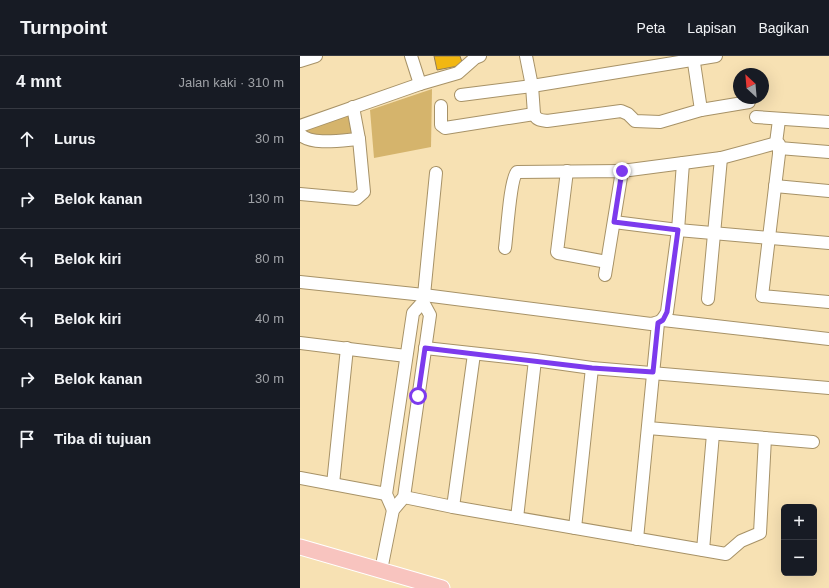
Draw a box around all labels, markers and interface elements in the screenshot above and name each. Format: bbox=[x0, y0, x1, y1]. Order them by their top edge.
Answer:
text: Turnpoint bbox=[20, 17, 107, 38]
text: Peta bbox=[637, 20, 665, 36]
text: Lapisan bbox=[687, 20, 736, 36]
text: Bagikan bbox=[758, 20, 809, 36]
north arrow bbox=[733, 68, 769, 104]
text: 4 mnt bbox=[16, 72, 61, 91]
text: Jalan kaki · 310 m bbox=[179, 75, 284, 90]
icon: ahead bbox=[16, 128, 38, 150]
text: Lurus bbox=[54, 130, 96, 147]
text: 30 m bbox=[255, 131, 284, 146]
route end bbox=[613, 162, 631, 180]
icon: right bbox=[16, 188, 38, 210]
text: Belok kanan bbox=[54, 190, 142, 207]
text: 130 m bbox=[248, 191, 284, 206]
icon: left bbox=[16, 248, 38, 270]
text: Belok kiri bbox=[54, 250, 122, 267]
text: 80 m bbox=[255, 251, 284, 266]
icon: left bbox=[16, 308, 38, 330]
text: Belok kiri bbox=[54, 310, 122, 327]
text: 40 m bbox=[255, 311, 284, 326]
icon: right bbox=[16, 368, 38, 390]
text: Belok kanan bbox=[54, 370, 142, 387]
text: 30 m bbox=[255, 371, 284, 386]
route start bbox=[409, 387, 427, 405]
icon: arrive bbox=[16, 428, 38, 450]
text: Tiba di tujuan bbox=[54, 430, 151, 447]
map controls bbox=[781, 504, 817, 576]
button: + bbox=[781, 504, 817, 540]
button: − bbox=[781, 540, 817, 576]

